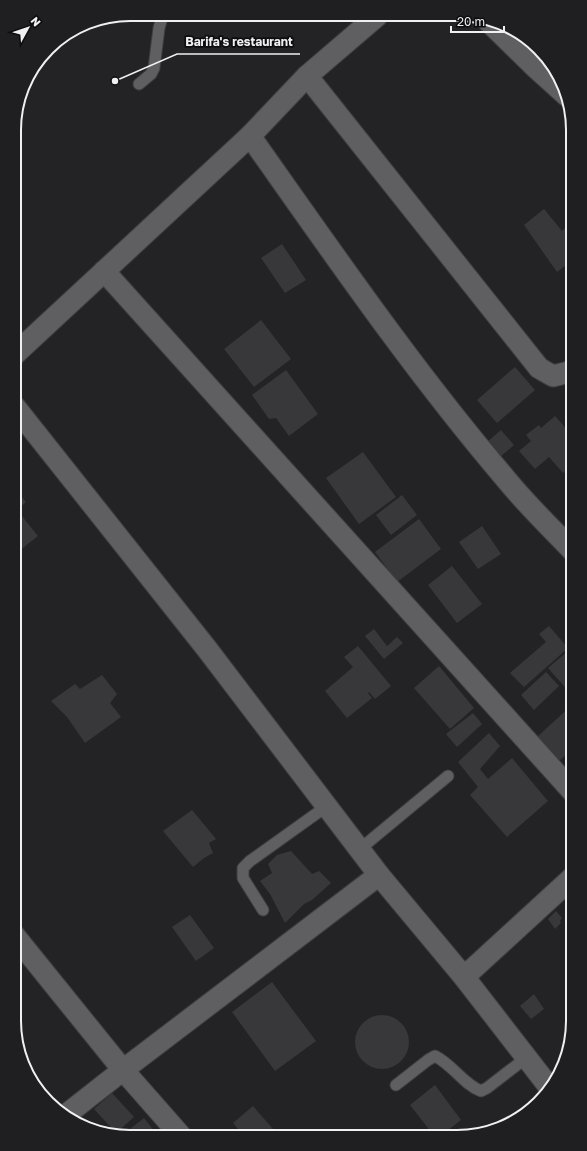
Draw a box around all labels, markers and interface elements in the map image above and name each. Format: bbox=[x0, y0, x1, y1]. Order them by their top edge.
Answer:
north arrow bbox=[8, 8, 48, 48]
scale bar bbox=[451, 8, 504, 34]
text: N bbox=[28, 14, 44, 29]
text: 20 m bbox=[457, 14, 485, 29]
callout: Barifa's restaurant bbox=[177, 30, 300, 54]
text: Barifa's restaurant bbox=[185, 34, 293, 49]

